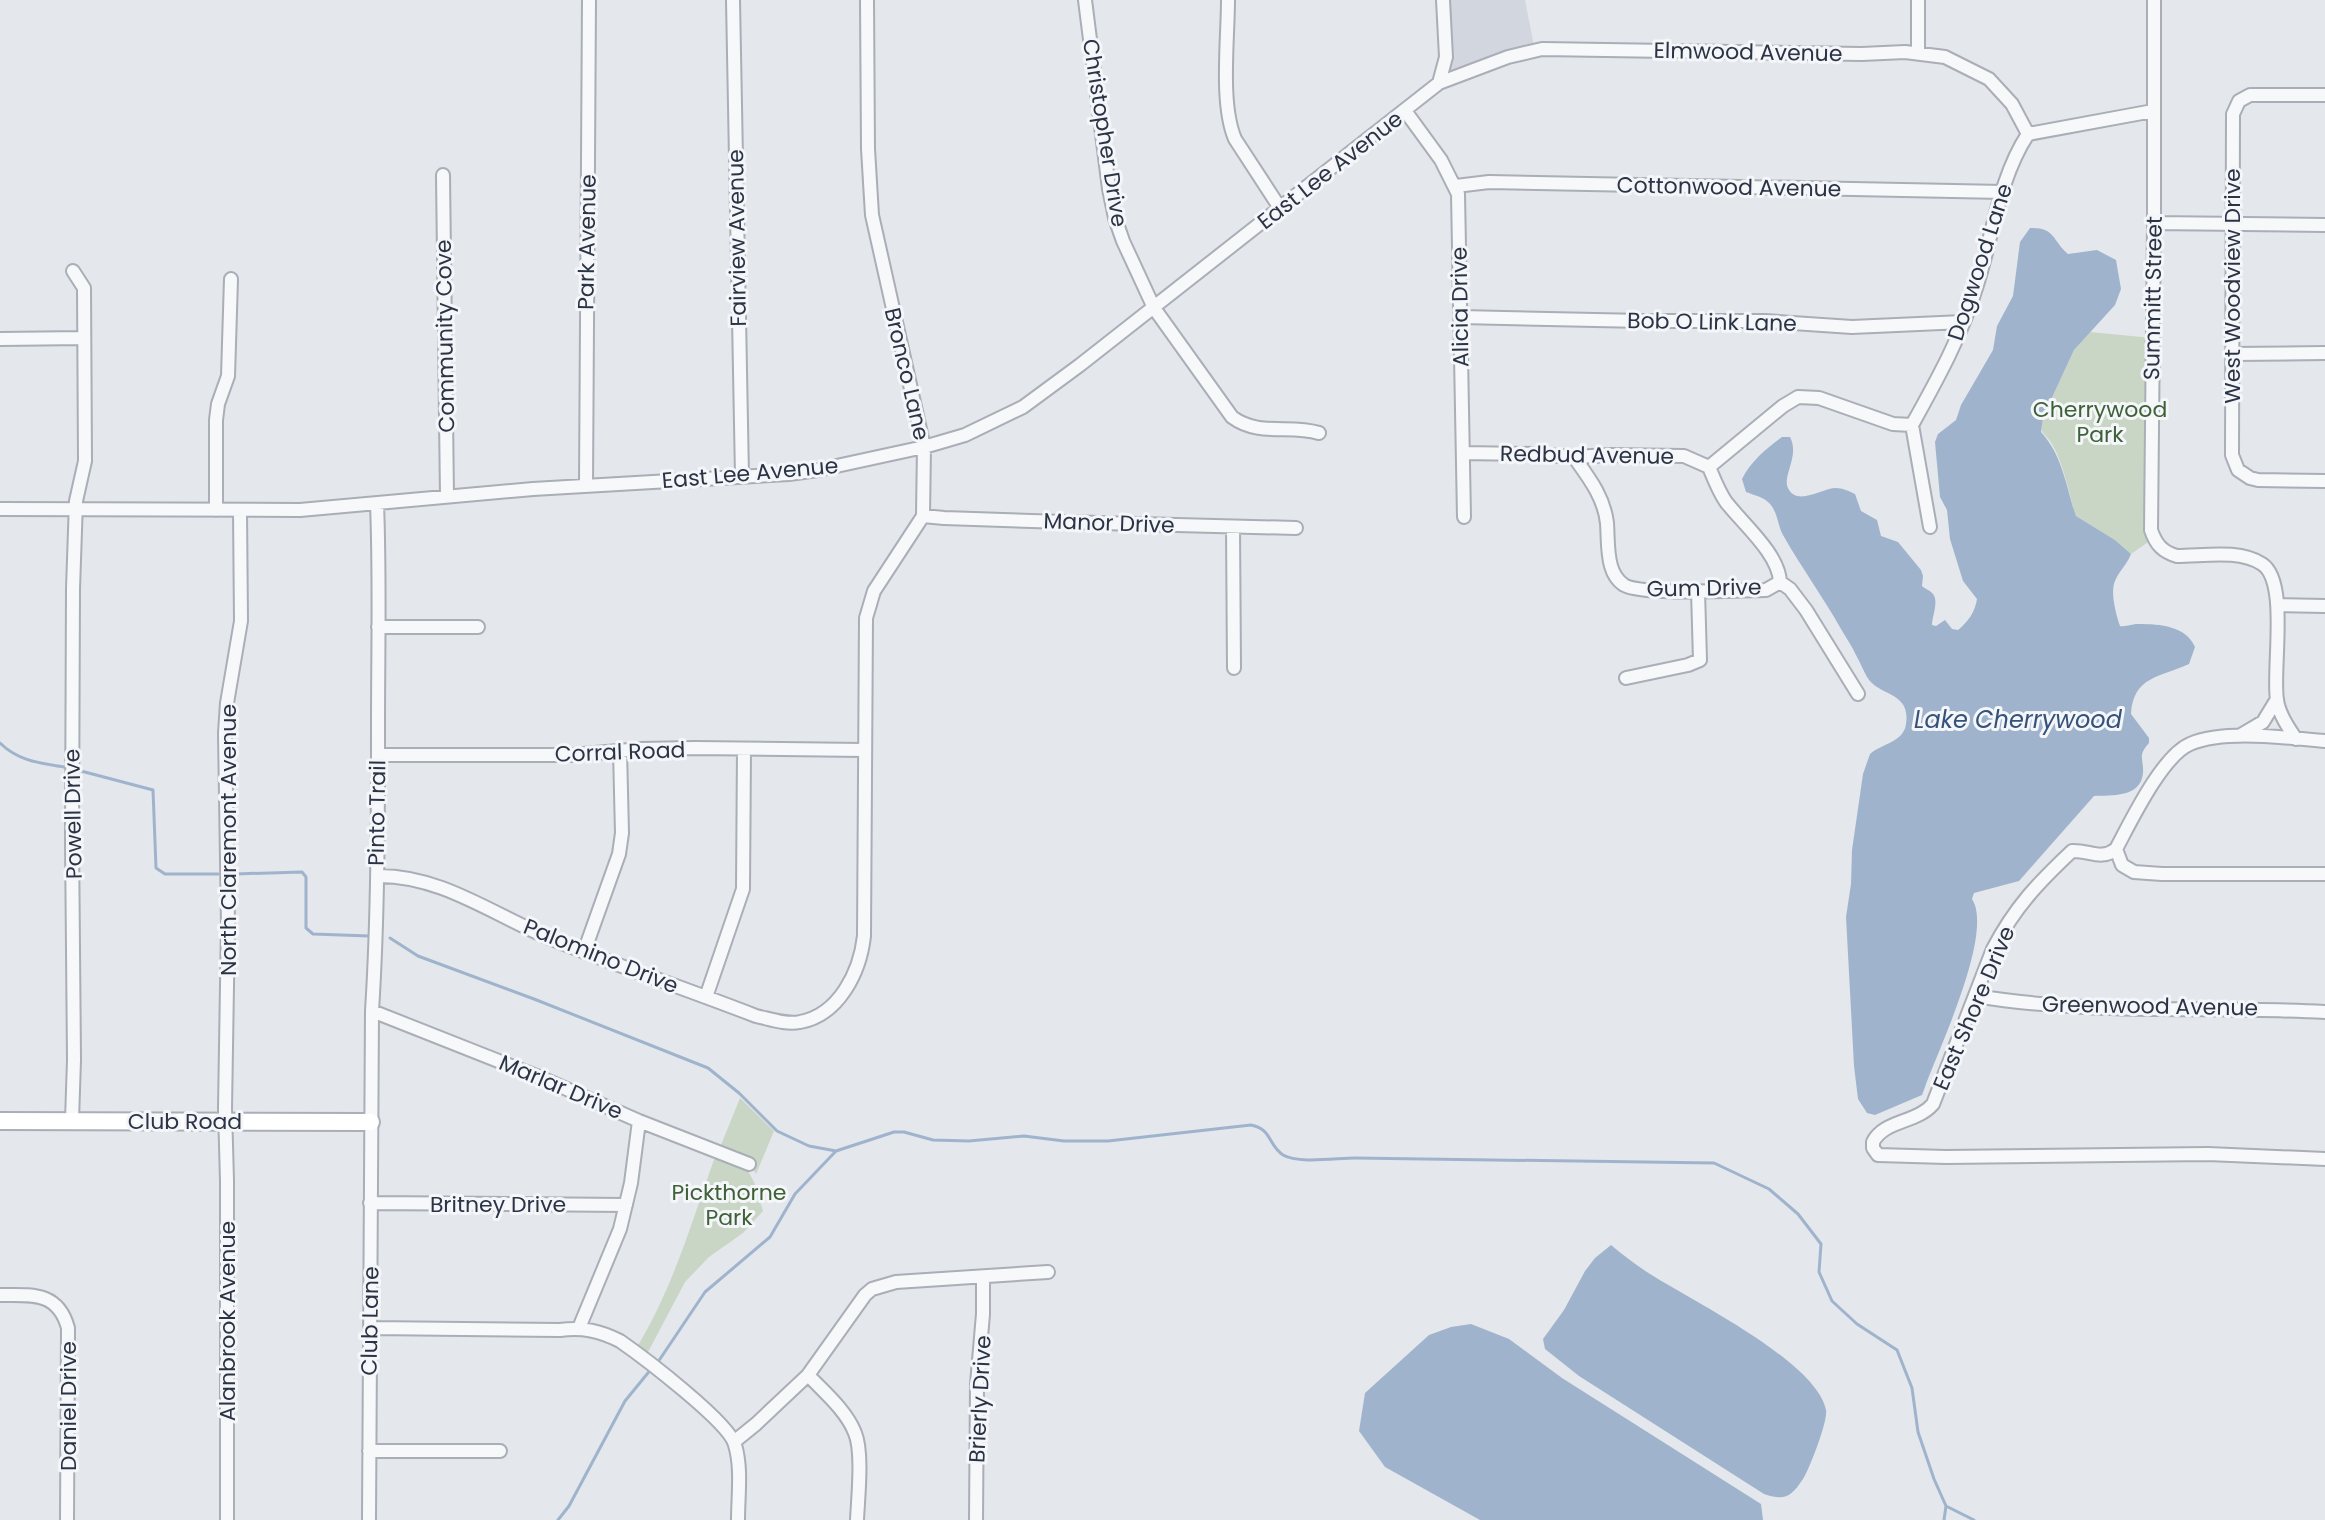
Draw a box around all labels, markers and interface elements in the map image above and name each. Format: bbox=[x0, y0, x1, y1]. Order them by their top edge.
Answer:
street label: Elmwood Avenue bbox=[1653, 35, 1843, 69]
street label: Christopher Drive bbox=[1075, 37, 1135, 229]
street label: East Lee Avenue bbox=[1251, 103, 1409, 237]
street label: Fairview Avenue bbox=[720, 149, 754, 327]
street label: West Woodview Drive bbox=[2217, 168, 2248, 404]
street label: Cottonwood Avenue bbox=[1616, 170, 1842, 204]
street label: Park Avenue bbox=[570, 174, 604, 310]
street label: Dogwood Lane bbox=[1940, 179, 2020, 345]
street label: Summitt Street bbox=[2136, 216, 2170, 380]
street label: Community Cove bbox=[428, 239, 462, 433]
street label: Alicia Drive bbox=[1443, 247, 1477, 367]
street label: Bronco Lane bbox=[877, 305, 937, 443]
street label: Bob O Link Lane bbox=[1627, 305, 1797, 339]
park label: Cherrywood Park bbox=[2033, 394, 2167, 450]
street label: Redbud Avenue bbox=[1500, 438, 1674, 472]
street label: East Lee Avenue bbox=[661, 450, 839, 496]
street label: Manor Drive bbox=[1043, 505, 1175, 541]
street label: Gum Drive bbox=[1646, 571, 1762, 605]
water label: Lake Cherrywood bbox=[1914, 703, 2123, 736]
street label: North Claremont Avenue bbox=[213, 704, 244, 976]
street label: Corral Road bbox=[554, 734, 686, 770]
street label: Powell Drive bbox=[56, 749, 90, 879]
street label: Pinto Trail bbox=[361, 760, 393, 866]
street label: Palomino Drive bbox=[519, 911, 683, 1001]
street label: East Shore Drive bbox=[1925, 921, 2023, 1095]
street label: Greenwood Avenue bbox=[2042, 989, 2258, 1023]
street label: Marlar Drive bbox=[494, 1047, 628, 1127]
street label: Club Road bbox=[128, 1106, 242, 1137]
park label: Pickthorne Park bbox=[672, 1177, 786, 1233]
street label: Britney Drive bbox=[430, 1189, 566, 1220]
street label: Alanbrook Avenue bbox=[212, 1221, 243, 1421]
street label: Club Lane bbox=[354, 1266, 386, 1376]
street label: Brierly Drive bbox=[961, 1334, 999, 1464]
street label: Daniel Drive bbox=[53, 1341, 84, 1471]

